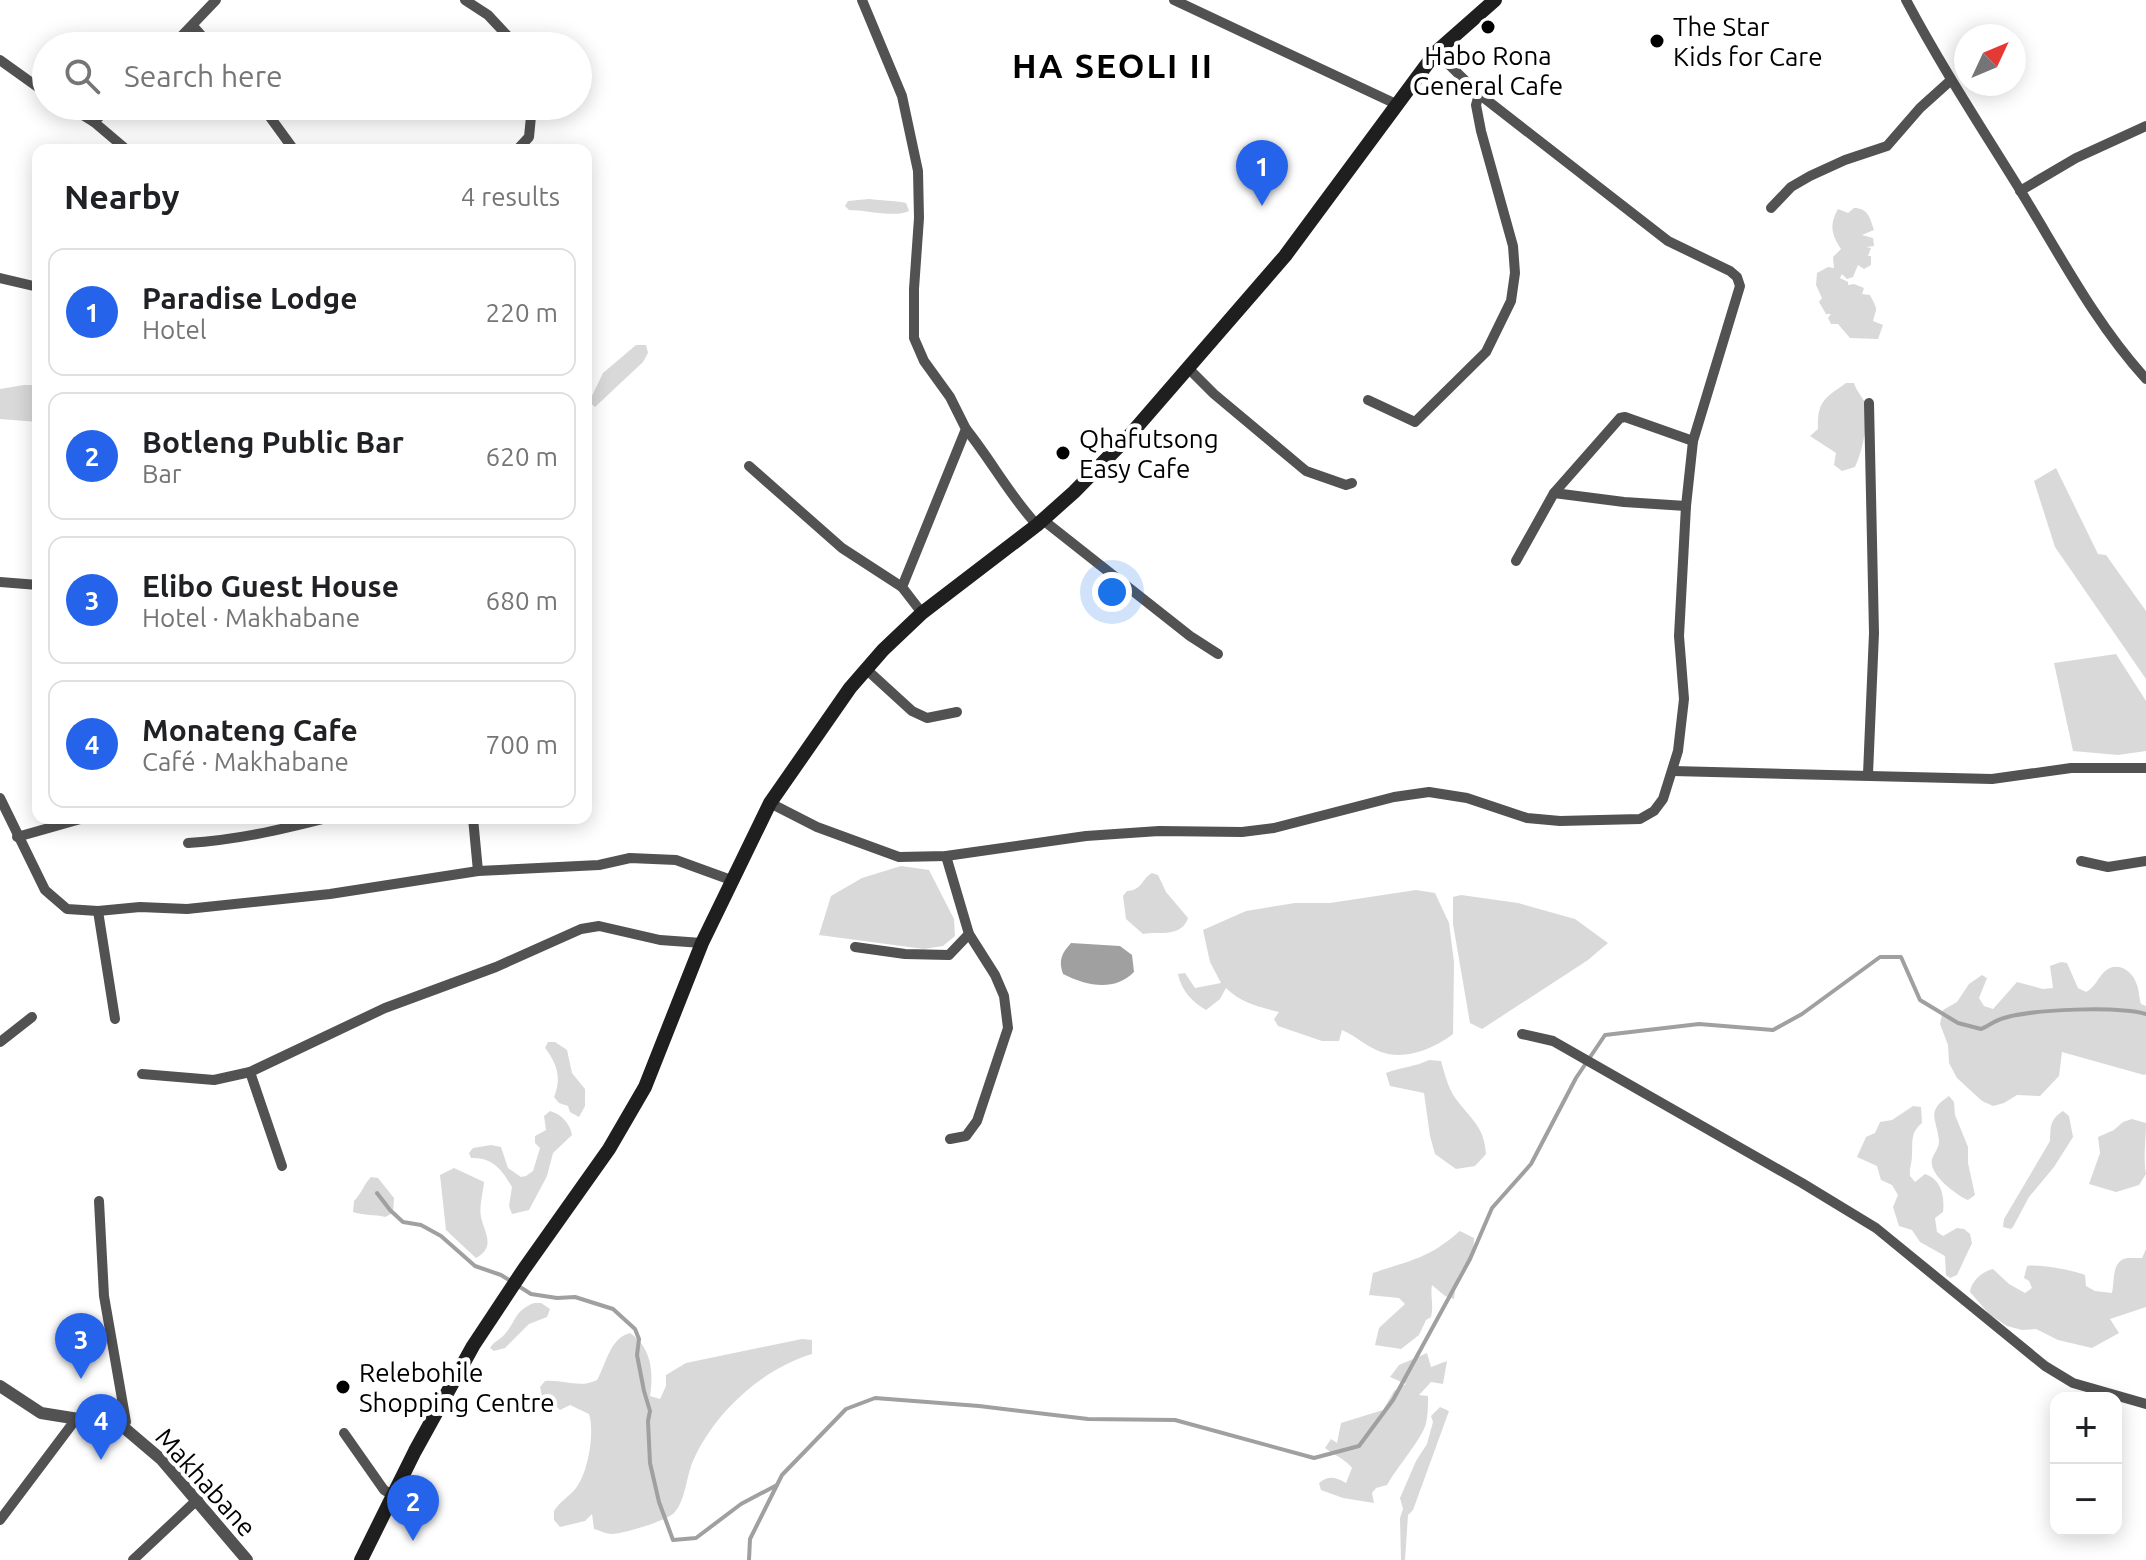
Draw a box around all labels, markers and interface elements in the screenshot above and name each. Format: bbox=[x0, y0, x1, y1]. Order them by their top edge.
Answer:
place label: The Star Kids for Care bbox=[1673, 12, 1823, 71]
marker: Habo Rona General Cafe bbox=[1479, 18, 1497, 36]
north arrow bbox=[1954, 24, 2026, 96]
search box bbox=[32, 32, 592, 120]
marker: The Star Kids for Care bbox=[1648, 32, 1666, 50]
place label: Habo Rona General Cafe bbox=[1413, 41, 1563, 100]
district label: HA SEOLI II bbox=[1012, 46, 1214, 84]
icon: search bbox=[60, 54, 104, 98]
text: Search here bbox=[124, 59, 283, 93]
pin: 1 bbox=[1236, 140, 1288, 206]
text: Nearby bbox=[64, 177, 179, 215]
text: 4 results bbox=[461, 182, 560, 211]
text: Paradise Lodge bbox=[142, 281, 358, 315]
text: 1 bbox=[85, 298, 99, 327]
text: 220 m bbox=[486, 298, 558, 327]
text: Hotel bbox=[142, 315, 207, 344]
place label: Qhafutsong Easy Cafe bbox=[1079, 424, 1219, 483]
text: Botleng Public Bar bbox=[142, 425, 404, 459]
text: 2 bbox=[85, 442, 99, 471]
text: 620 m bbox=[486, 442, 558, 471]
marker: Qhafutsong Easy Cafe bbox=[1054, 444, 1072, 462]
text: Bar bbox=[142, 459, 182, 488]
text: Elibo Guest House bbox=[142, 569, 399, 603]
your location bbox=[1092, 572, 1132, 612]
text: 3 bbox=[85, 586, 99, 615]
text: 680 m bbox=[486, 586, 558, 615]
text: Hotel · Makhabane bbox=[142, 603, 360, 632]
text: Monateng Cafe bbox=[142, 713, 358, 747]
text: 4 bbox=[85, 730, 99, 759]
text: 700 m bbox=[486, 730, 558, 759]
text: Café · Makhabane bbox=[142, 747, 349, 776]
pin: 3 bbox=[55, 1313, 107, 1379]
place label: Relebohile Shopping Centre bbox=[359, 1358, 555, 1417]
marker: Relebohile Shopping Centre bbox=[334, 1378, 352, 1396]
map controls bbox=[2050, 1392, 2122, 1536]
button: + bbox=[2050, 1392, 2122, 1464]
pin: 4 bbox=[75, 1394, 127, 1460]
street label: Makhabane bbox=[150, 1422, 262, 1542]
button: − bbox=[2050, 1464, 2122, 1536]
pin: 2 bbox=[387, 1475, 439, 1541]

